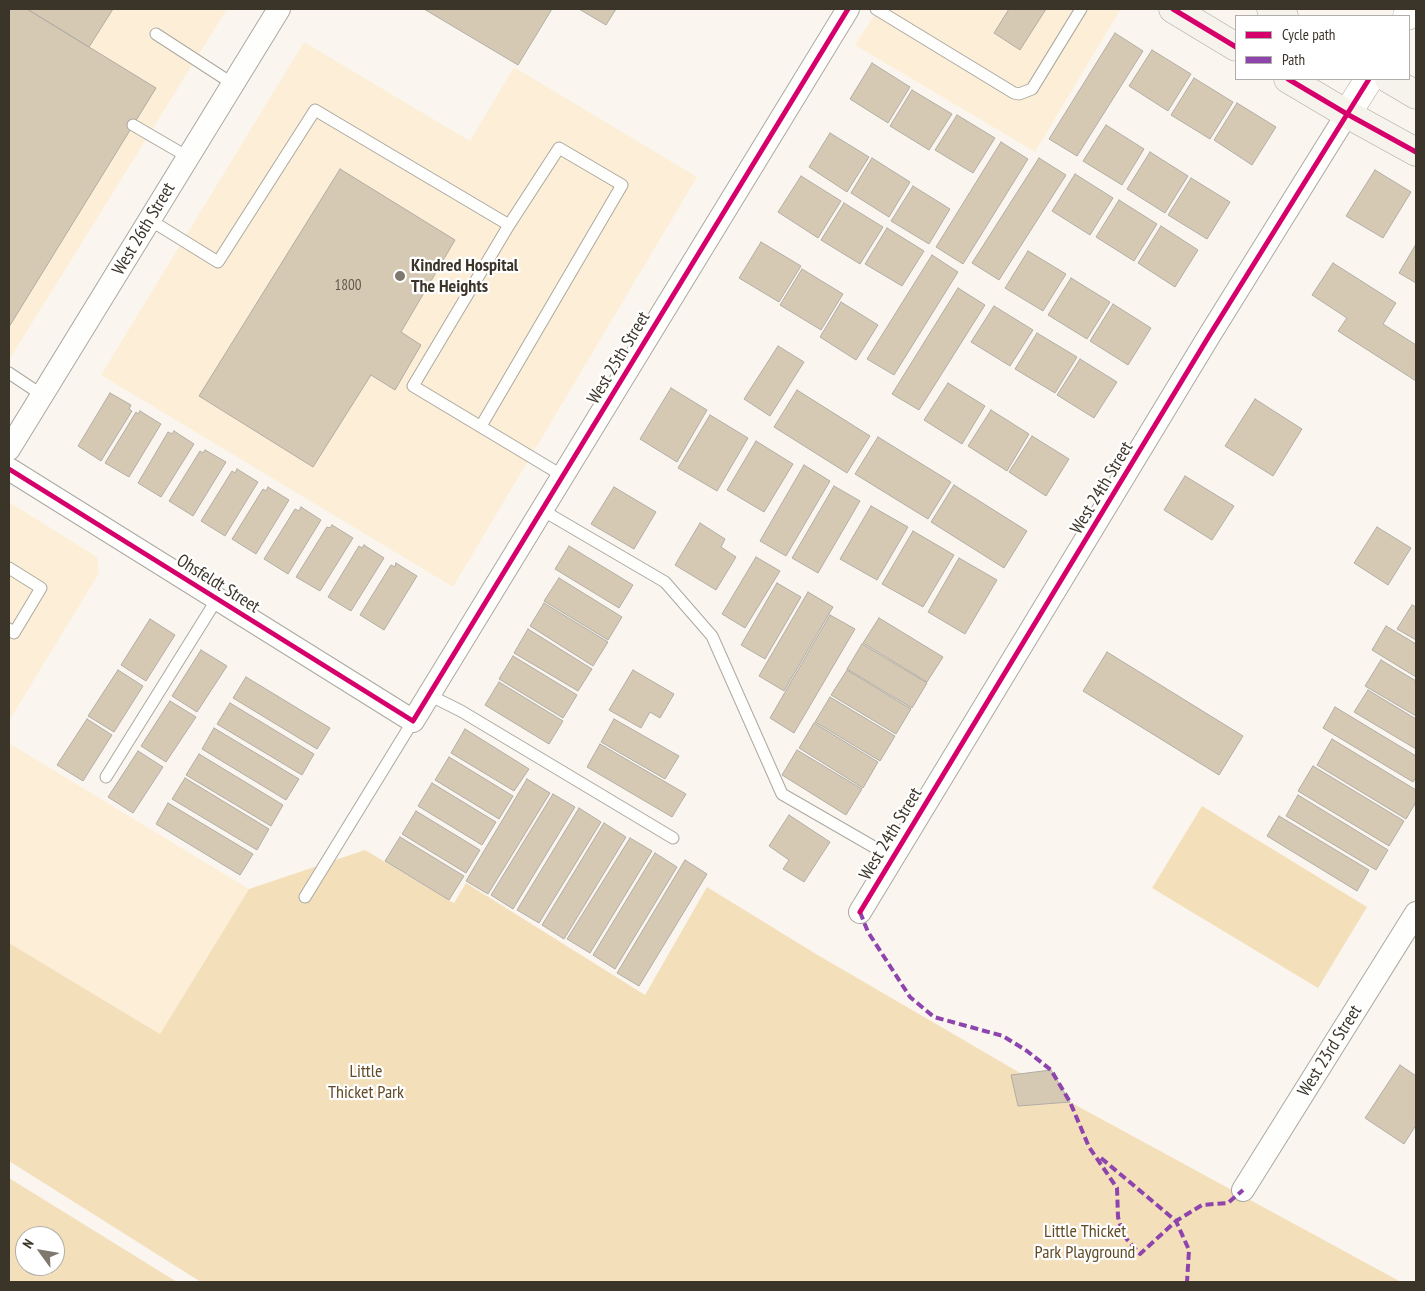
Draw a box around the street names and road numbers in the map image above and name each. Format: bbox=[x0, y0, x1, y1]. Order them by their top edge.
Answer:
street label: West 26th Street bbox=[108, 179, 180, 279]
street label: West 25th Street bbox=[583, 308, 655, 408]
street label: West 24th Street bbox=[1066, 438, 1138, 538]
street label: Ohsfeldt Street bbox=[172, 550, 264, 618]
street label: West 24th Street bbox=[855, 784, 927, 884]
street label: West 23rd Street bbox=[1293, 1001, 1367, 1101]

